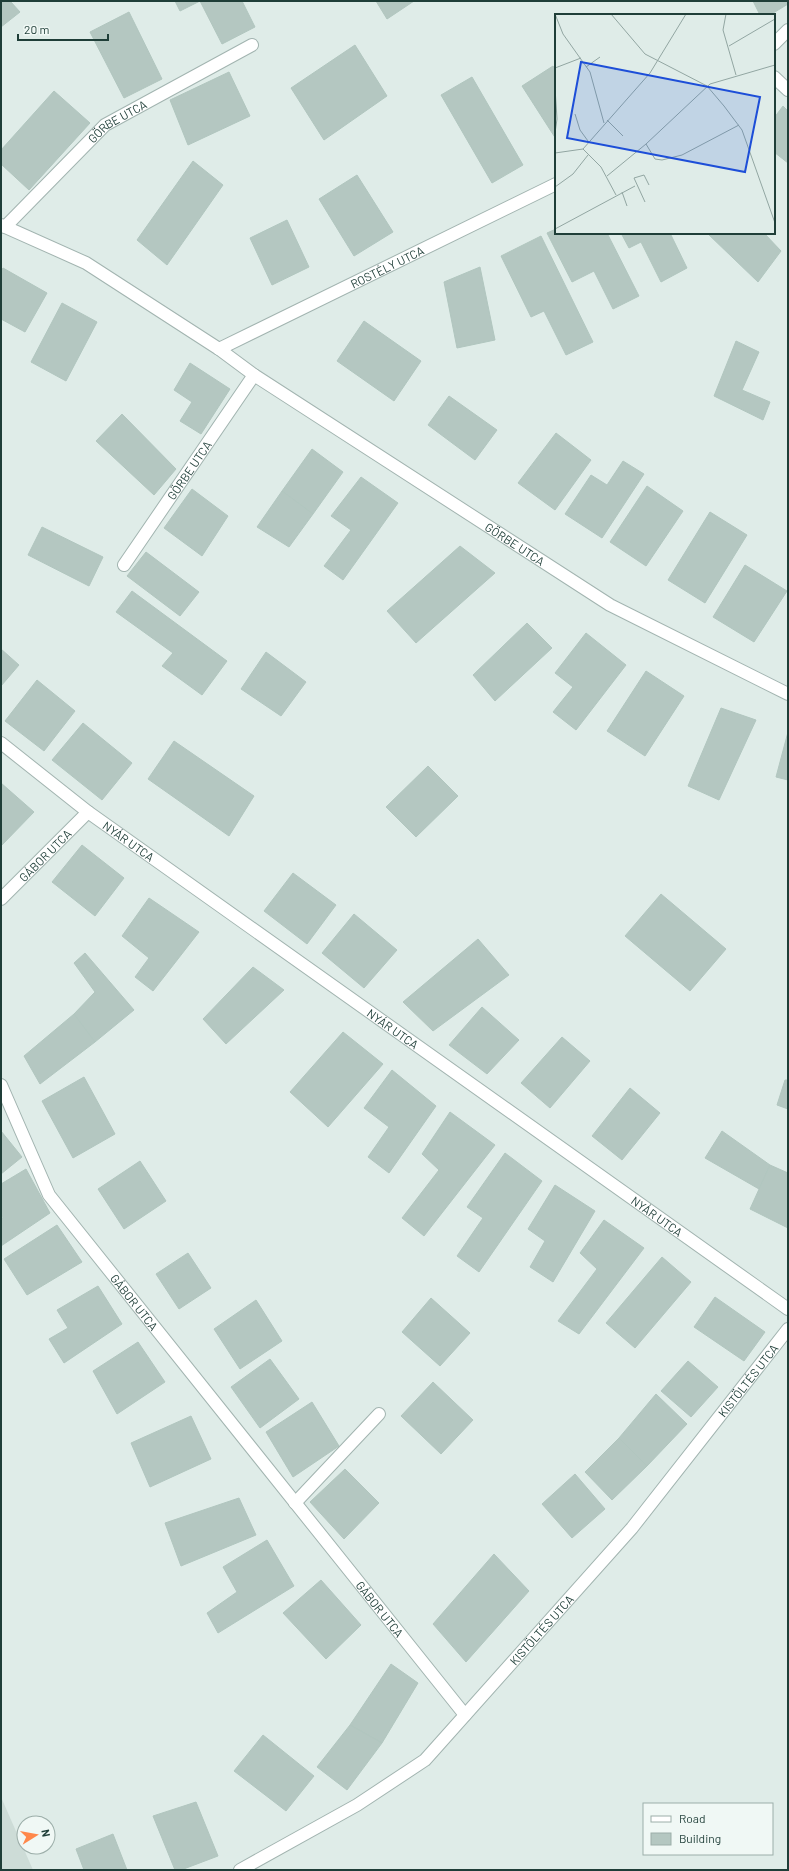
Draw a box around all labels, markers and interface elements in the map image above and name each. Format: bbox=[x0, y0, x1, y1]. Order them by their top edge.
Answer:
inset map bbox=[555, 14, 775, 234]
scale bar bbox=[18, 16, 108, 42]
text: 20 m bbox=[24, 22, 50, 36]
street label: GÖRBE UTCA bbox=[85, 97, 149, 146]
street label: ROSTÉLY UTCA bbox=[348, 243, 426, 291]
street label: GÖRBE UTCA bbox=[164, 438, 214, 502]
street label: GÖRBE UTCA bbox=[483, 519, 548, 568]
street label: NYÁR UTCA bbox=[100, 818, 157, 864]
street label: GÁBOR UTCA bbox=[16, 826, 74, 884]
street label: NYÁR UTCA bbox=[365, 1006, 421, 1051]
street label: NYÁR UTCA bbox=[629, 1193, 685, 1239]
street label: GÁBOR UTCA bbox=[108, 1271, 161, 1333]
street label: KISTÖLTÉS UTCA bbox=[715, 1341, 781, 1420]
street label: GÁBOR UTCA bbox=[353, 1578, 407, 1640]
street label: KISTÖLTÉS UTCA bbox=[506, 1592, 576, 1668]
legend bbox=[643, 1803, 773, 1855]
text: Road bbox=[679, 1811, 706, 1825]
north arrow bbox=[16, 1815, 56, 1855]
text: N bbox=[39, 1828, 53, 1838]
text: Building bbox=[679, 1831, 721, 1845]

